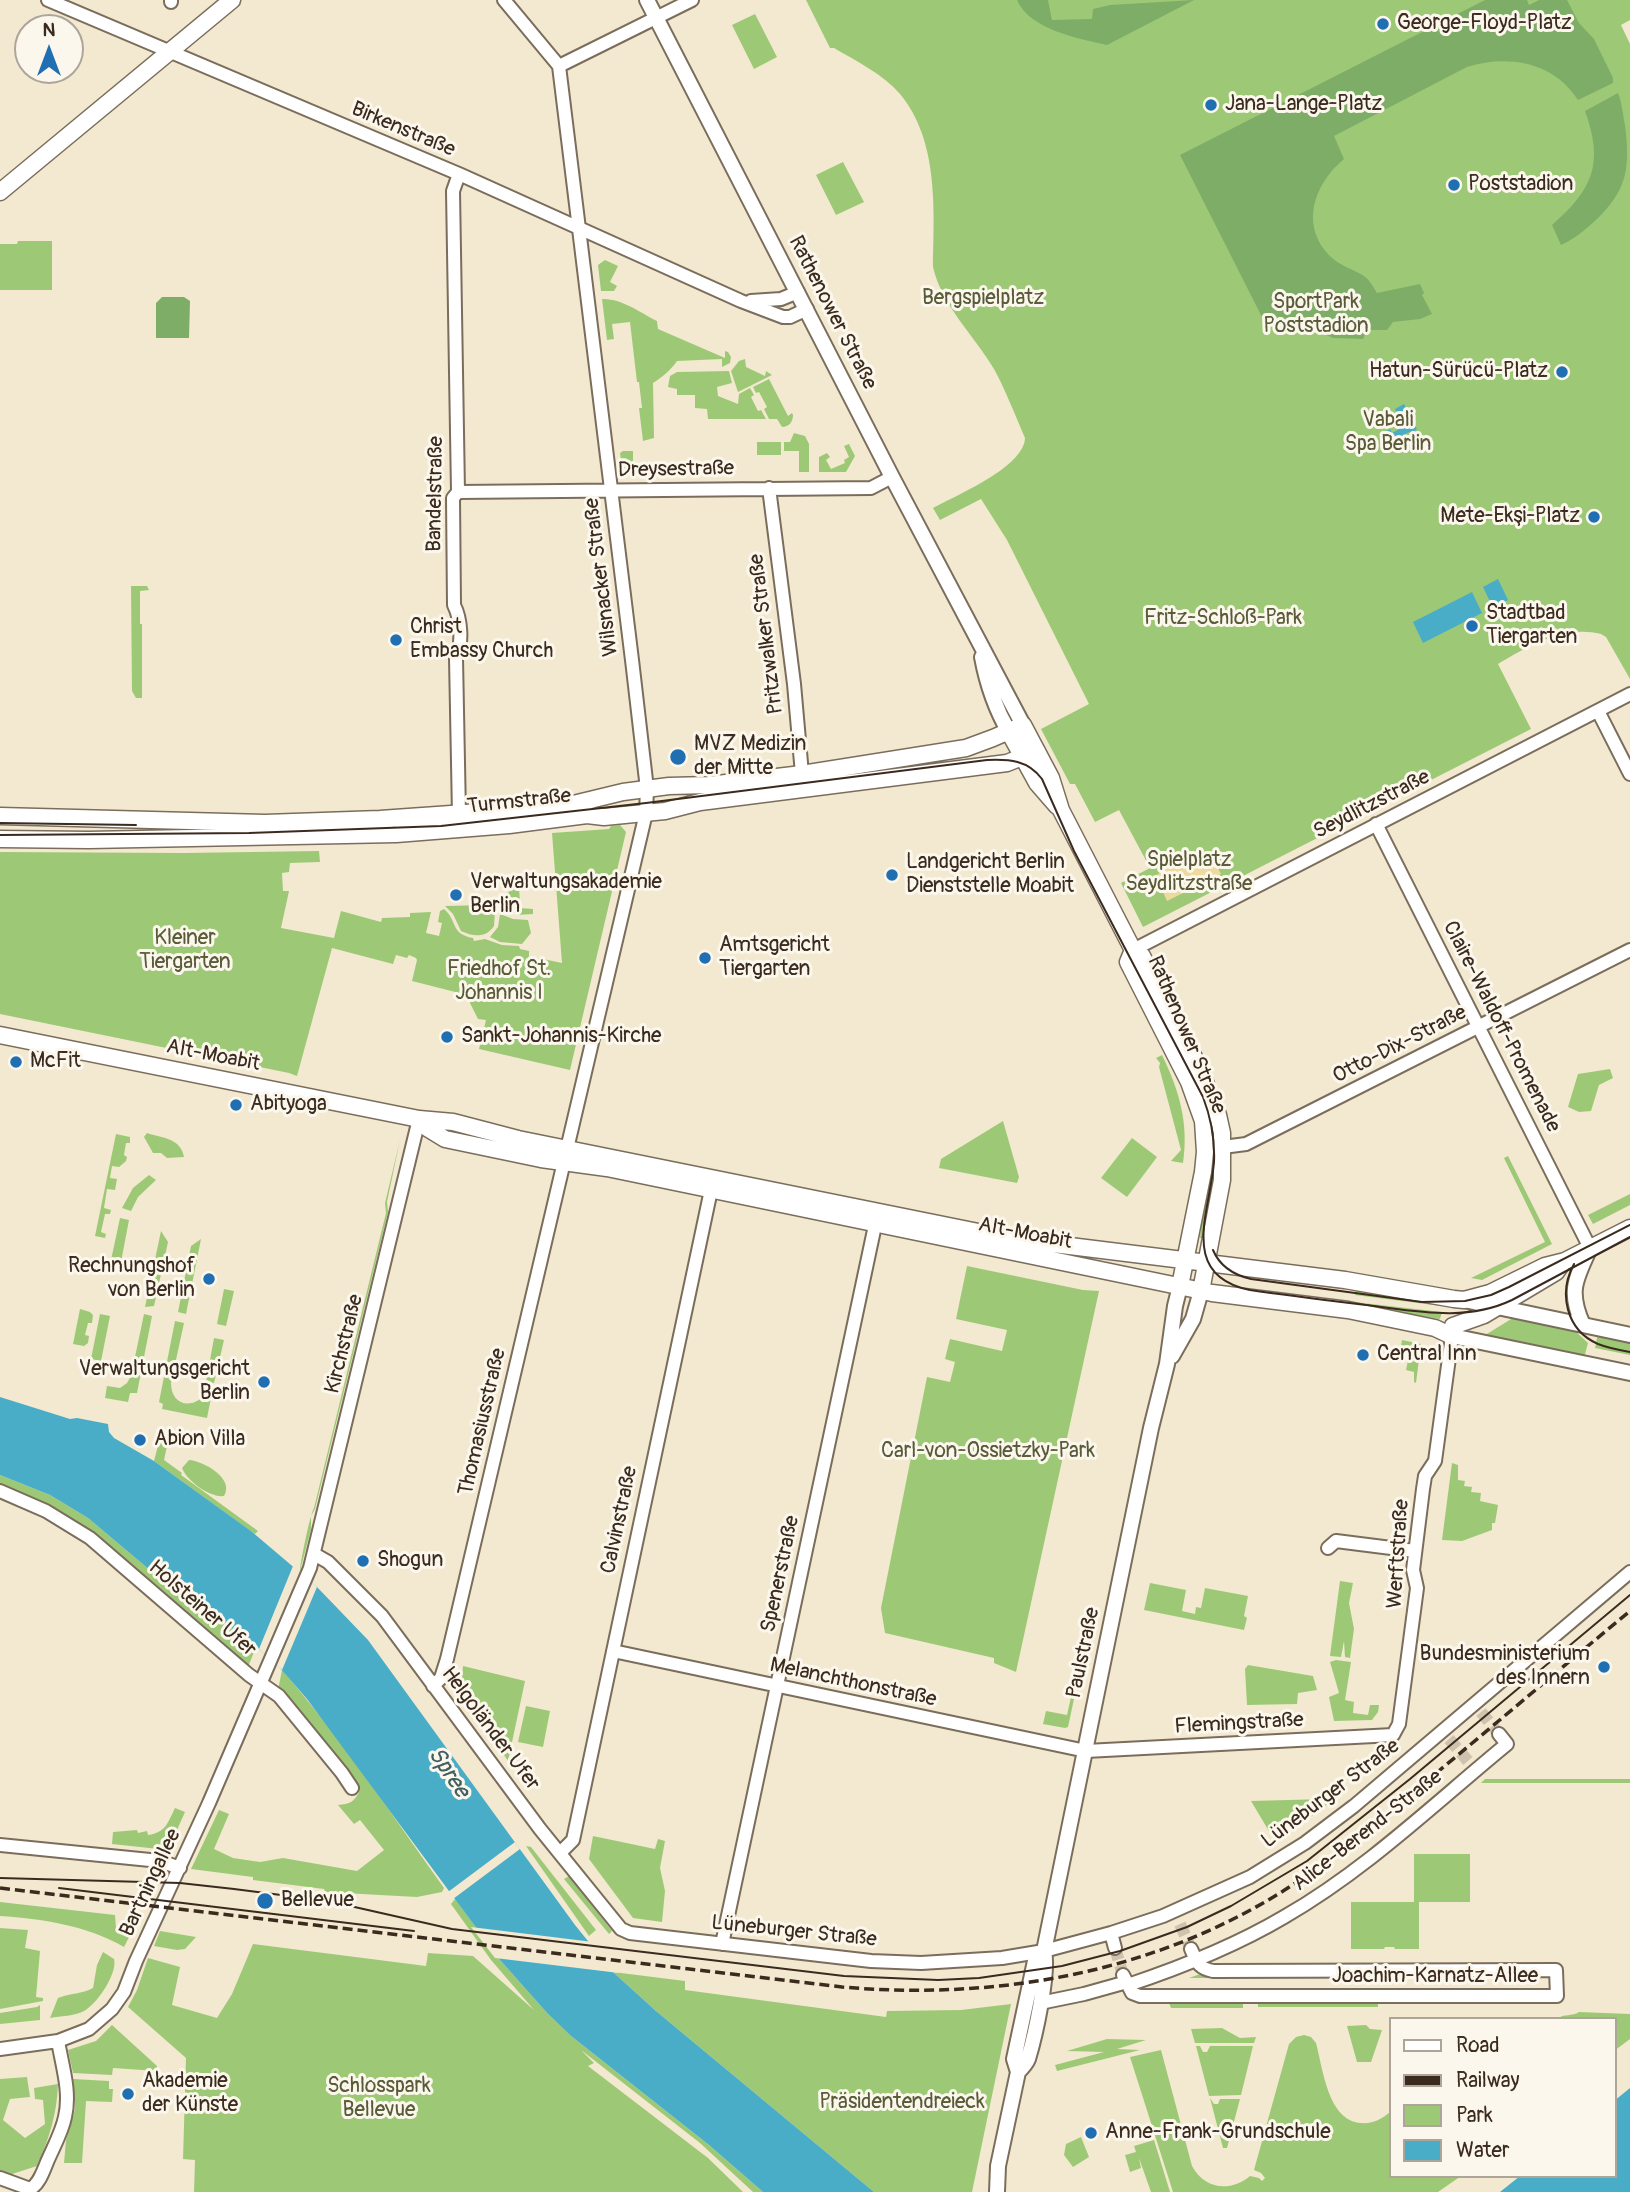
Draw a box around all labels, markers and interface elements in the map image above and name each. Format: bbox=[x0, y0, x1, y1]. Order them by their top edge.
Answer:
place label: George-Floyd-Platz bbox=[1397, 11, 1572, 37]
north arrow bbox=[14, 14, 84, 84]
marker: George-Floyd-Platz bbox=[1375, 16, 1391, 32]
text: N bbox=[43, 18, 55, 42]
place label: Jana-Lange-Platz bbox=[1225, 92, 1382, 118]
street label: Birkenstraße bbox=[347, 97, 459, 163]
marker: Jana-Lange-Platz bbox=[1203, 97, 1219, 113]
place label: Poststadion bbox=[1468, 172, 1573, 198]
marker: Poststadion bbox=[1446, 177, 1462, 193]
street label: Rathenower Straße bbox=[782, 232, 882, 394]
park label: Bergspielplatz bbox=[922, 286, 1044, 312]
park label: SportPark Poststadion bbox=[1263, 290, 1369, 340]
place label: Hatun-Sürücü-Platz bbox=[1369, 359, 1548, 385]
marker: Hatun-Sürücü-Platz bbox=[1554, 364, 1570, 380]
park label: Vabali Spa Berlin bbox=[1345, 408, 1431, 458]
street label: Bandelstraße bbox=[422, 436, 450, 552]
street label: Dreysestraße bbox=[618, 456, 734, 484]
street label: Wilsnacker Straße bbox=[580, 496, 624, 658]
place label: Mete-Ekşi-Platz bbox=[1440, 504, 1580, 530]
marker: Mete-Ekşi-Platz bbox=[1586, 509, 1602, 525]
street label: Pritzwalker Straße bbox=[745, 552, 789, 716]
place label: Stadtbad Tiergarten bbox=[1486, 601, 1577, 651]
park label: Fritz-Schloß-Park bbox=[1144, 606, 1302, 632]
place label: Christ Embassy Church bbox=[410, 615, 553, 665]
marker: Stadtbad Tiergarten bbox=[1464, 618, 1480, 634]
marker: Christ Embassy Church bbox=[388, 632, 404, 648]
place label: MVZ Medizin der Mitte bbox=[694, 732, 806, 782]
marker: MVZ Medizin der Mitte bbox=[668, 747, 688, 767]
street label: Seydlitzstraße bbox=[1310, 765, 1434, 845]
street label: Turmstraße bbox=[466, 784, 572, 820]
park label: Spielplatz Seydlitzstraße bbox=[1126, 848, 1252, 898]
place label: Landgericht Berlin Dienststelle Moabit bbox=[906, 850, 1074, 900]
marker: Landgericht Berlin Dienststelle Moabit bbox=[884, 867, 900, 883]
place label: Verwaltungsakademie Berlin bbox=[470, 870, 662, 920]
marker: Verwaltungsakademie Berlin bbox=[448, 887, 464, 903]
street label: Claire-Waldoff-Promenade bbox=[1437, 917, 1565, 1137]
park label: Kleiner Tiergarten bbox=[139, 926, 231, 976]
place label: Amtsgericht Tiergarten bbox=[719, 933, 830, 983]
marker: Amtsgericht Tiergarten bbox=[697, 950, 713, 966]
street label: Rathenower Straße bbox=[1141, 952, 1231, 1118]
park label: Friedhof St. Johannis I bbox=[447, 957, 551, 1007]
street label: Otto-Dix-Straße bbox=[1329, 1000, 1471, 1090]
place label: Sankt-Johannis-Kirche bbox=[461, 1024, 661, 1050]
marker: Sankt-Johannis-Kirche bbox=[439, 1029, 455, 1045]
street label: Alt-Moabit bbox=[164, 1035, 262, 1077]
place label: McFit bbox=[30, 1049, 81, 1075]
marker: McFit bbox=[8, 1054, 24, 1070]
place label: Abityoga bbox=[250, 1092, 327, 1118]
marker: Abityoga bbox=[228, 1097, 244, 1113]
street label: Alt-Moabit bbox=[976, 1213, 1074, 1255]
place label: Rechnungshof von Berlin bbox=[68, 1254, 195, 1304]
marker: Rechnungshof von Berlin bbox=[201, 1271, 217, 1287]
street label: Kirchstraße bbox=[321, 1292, 369, 1396]
place label: Central Inn bbox=[1377, 1342, 1477, 1368]
street label: Thomasiusstraße bbox=[454, 1346, 512, 1498]
marker: Central Inn bbox=[1355, 1347, 1371, 1363]
place label: Verwaltungsgericht Berlin bbox=[79, 1357, 250, 1407]
marker: Verwaltungsgericht Berlin bbox=[256, 1374, 272, 1390]
place label: Abion Villa bbox=[154, 1427, 245, 1453]
marker: Abion Villa bbox=[132, 1432, 148, 1448]
park label: Carl-von-Ossietzky-Park bbox=[881, 1439, 1095, 1465]
street label: Calvinstraße bbox=[596, 1464, 644, 1576]
street label: Werftstraße bbox=[1383, 1498, 1415, 1610]
street label: Spenerstraße bbox=[756, 1513, 806, 1635]
place label: Shogun bbox=[377, 1548, 443, 1574]
marker: Shogun bbox=[355, 1553, 371, 1569]
street label: Holsteiner Ufer bbox=[143, 1555, 261, 1663]
street label: Paulstraße bbox=[1062, 1605, 1106, 1701]
place label: Bundesministerium des Innern bbox=[1420, 1642, 1590, 1692]
street label: Melanchthonstraße bbox=[767, 1653, 939, 1713]
marker: Bundesministerium des Innern bbox=[1596, 1659, 1612, 1675]
street label: Helgoländer Ufer bbox=[435, 1662, 545, 1796]
street label: Flemingstraße bbox=[1174, 1708, 1304, 1740]
street label: Lüneburger Straße bbox=[1257, 1734, 1405, 1854]
water label: Spree bbox=[421, 1743, 475, 1803]
street label: Alice-Berend-Straße bbox=[1288, 1765, 1448, 1897]
street label: Bartningallee bbox=[115, 1825, 187, 1941]
place label: Bellevue bbox=[281, 1888, 354, 1914]
marker: Bellevue bbox=[255, 1891, 275, 1911]
street label: Lüneburger Straße bbox=[710, 1911, 878, 1953]
street label: Joachim-Karnatz-Allee bbox=[1332, 1964, 1538, 1990]
legend bbox=[1388, 2017, 1616, 2178]
text: Road bbox=[1456, 2032, 1500, 2059]
text: Railway bbox=[1456, 2067, 1520, 2094]
place label: Akademie der Künste bbox=[142, 2069, 238, 2119]
park label: Schlosspark Bellevue bbox=[327, 2074, 431, 2124]
marker: Akademie der Künste bbox=[120, 2086, 136, 2102]
park label: Präsidentendreieck bbox=[819, 2090, 985, 2116]
text: Park bbox=[1456, 2102, 1493, 2129]
place label: Anne-Frank-Grundschule bbox=[1105, 2120, 1331, 2146]
marker: Anne-Frank-Grundschule bbox=[1083, 2125, 1099, 2141]
text: Water bbox=[1456, 2137, 1509, 2164]

